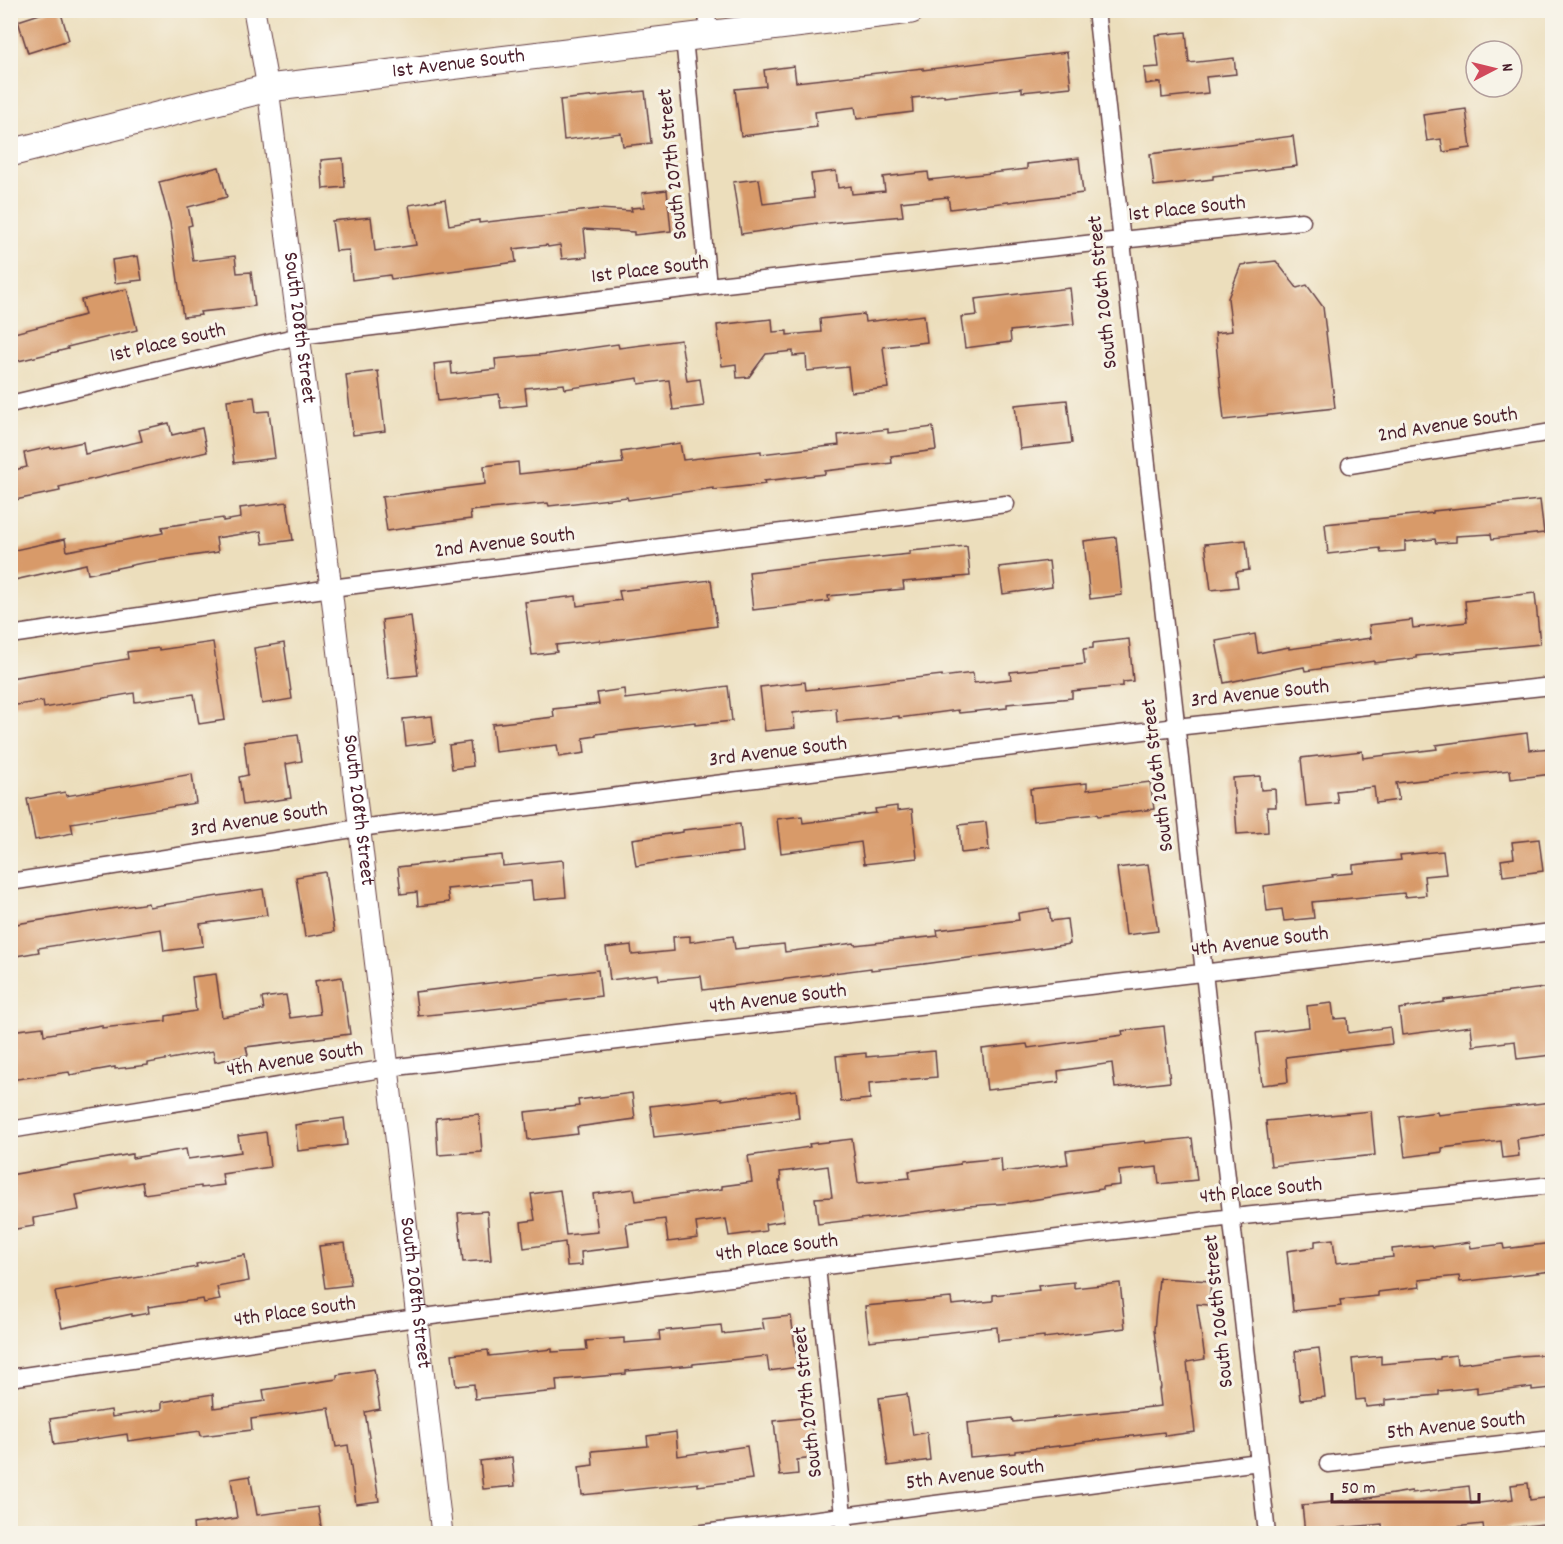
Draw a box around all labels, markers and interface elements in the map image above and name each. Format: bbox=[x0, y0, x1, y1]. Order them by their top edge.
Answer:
north arrow bbox=[1464, 39, 1524, 99]
street label: 1st Avenue South bbox=[391, 42, 527, 88]
text: N bbox=[1495, 62, 1518, 73]
street label: South 207th Street bbox=[651, 87, 697, 241]
street label: 1st Place South bbox=[1127, 189, 1247, 231]
street label: South 206th Street bbox=[1081, 214, 1127, 370]
street label: 1st Place South bbox=[590, 249, 710, 293]
street label: South 208th Street bbox=[274, 250, 323, 405]
street label: 1st Place South bbox=[107, 316, 229, 372]
street label: 2nd Avenue South bbox=[1376, 400, 1520, 452]
street label: 2nd Avenue South bbox=[433, 521, 577, 567]
street label: 3rd Avenue South bbox=[1189, 673, 1331, 717]
street label: South 206th Street bbox=[1135, 697, 1183, 853]
street label: 3rd Avenue South bbox=[707, 730, 849, 776]
street label: South 208th Street bbox=[334, 733, 381, 888]
street label: 3rd Avenue South bbox=[188, 795, 330, 847]
street label: 4th Avenue South bbox=[1190, 920, 1330, 966]
street label: 4th Avenue South bbox=[708, 977, 848, 1023]
street label: 4th Avenue South bbox=[224, 1035, 366, 1087]
street label: 4th Place South bbox=[1198, 1171, 1324, 1213]
street label: South 208th Street bbox=[390, 1216, 438, 1370]
street label: 4th Place South bbox=[714, 1227, 840, 1271]
street label: South 206th Street bbox=[1197, 1233, 1243, 1389]
street label: 4th Place South bbox=[232, 1290, 358, 1336]
street label: South 207th Street bbox=[786, 1325, 832, 1479]
street label: 5th Avenue South bbox=[1385, 1405, 1527, 1449]
street label: 5th Avenue South bbox=[904, 1453, 1046, 1499]
scale bar bbox=[1332, 1466, 1479, 1504]
text: 50 m bbox=[1341, 1477, 1376, 1502]

